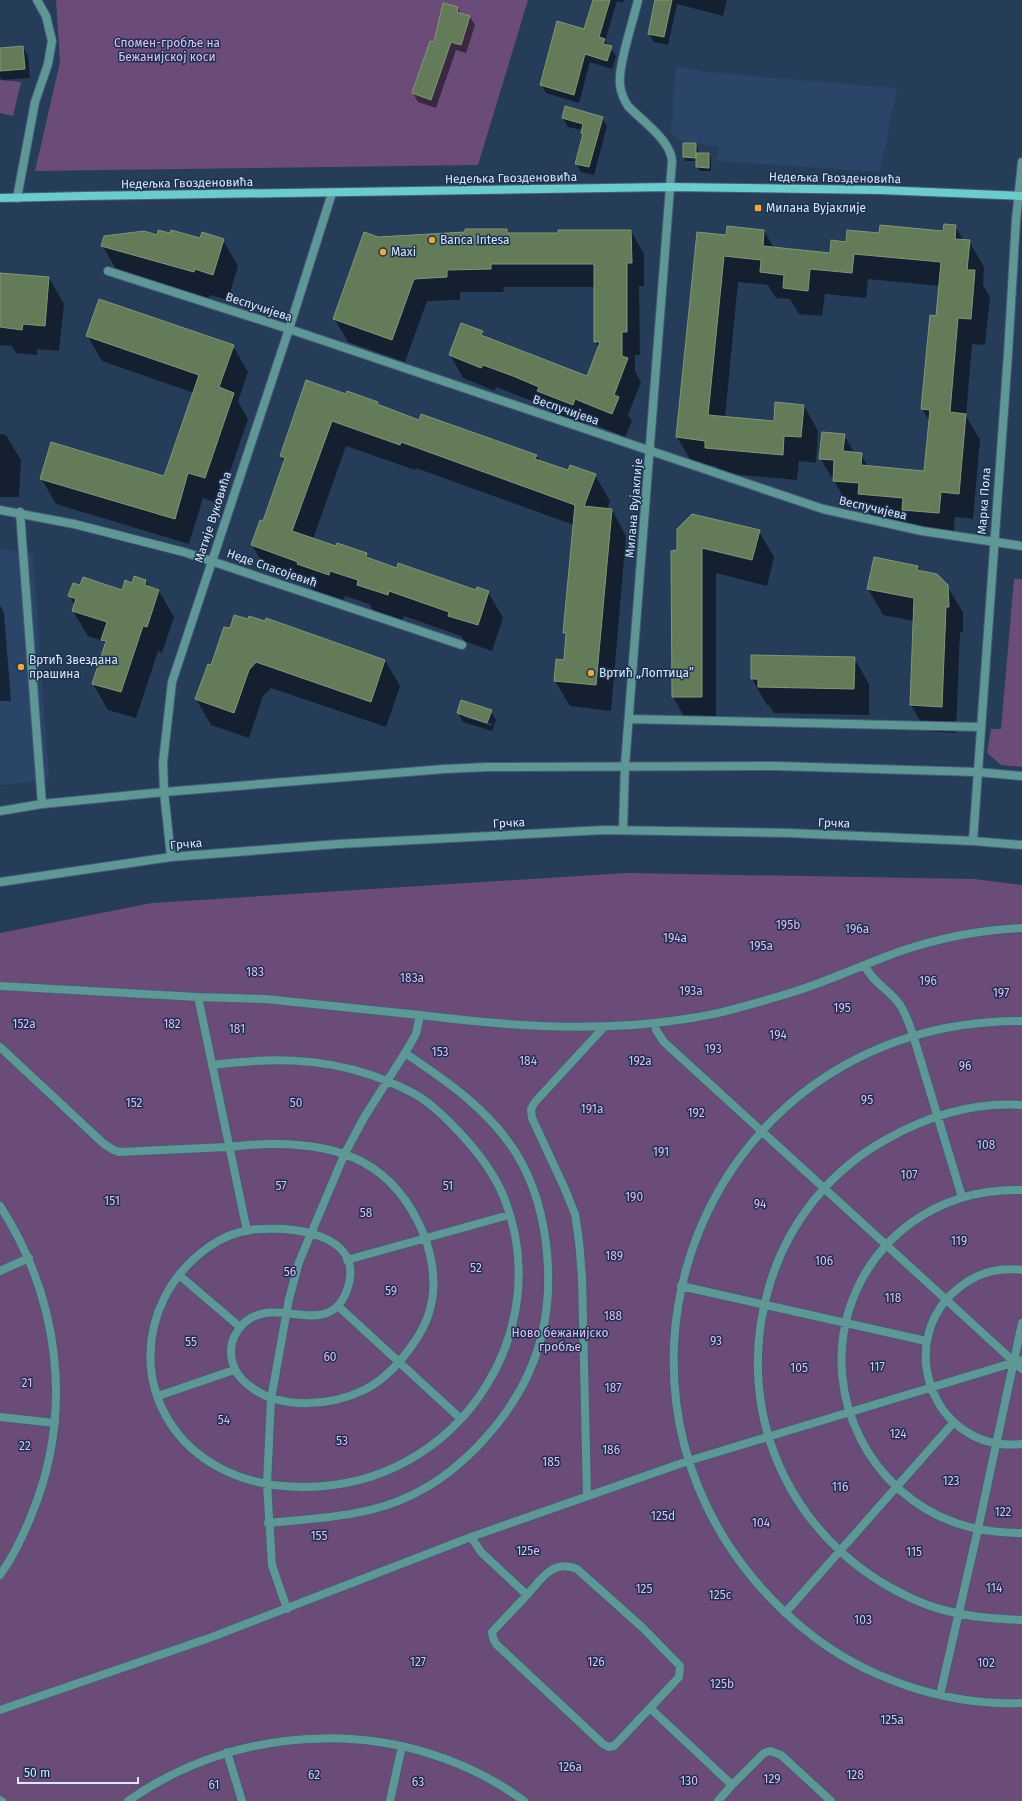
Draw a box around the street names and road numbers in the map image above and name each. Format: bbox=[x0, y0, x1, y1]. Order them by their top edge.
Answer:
street label: Недељка Гвозденовића bbox=[445, 170, 577, 186]
street label: Недељка Гвозденовића bbox=[769, 170, 901, 186]
street label: Недељка Гвозденовића bbox=[121, 175, 253, 191]
street label: Веспучијева bbox=[224, 290, 294, 324]
street label: Веспучијева bbox=[531, 392, 601, 428]
street label: Милана Вујаклије bbox=[623, 458, 645, 558]
street label: Марка Пола bbox=[975, 467, 993, 535]
street label: Матије Вуковића bbox=[192, 470, 234, 564]
street label: Веспучијева bbox=[838, 493, 908, 523]
street label: Неде Спасојевић bbox=[225, 546, 319, 590]
street label: Грчка bbox=[492, 815, 526, 831]
street label: Грчка bbox=[818, 815, 850, 831]
street label: Грчка bbox=[169, 836, 203, 852]

